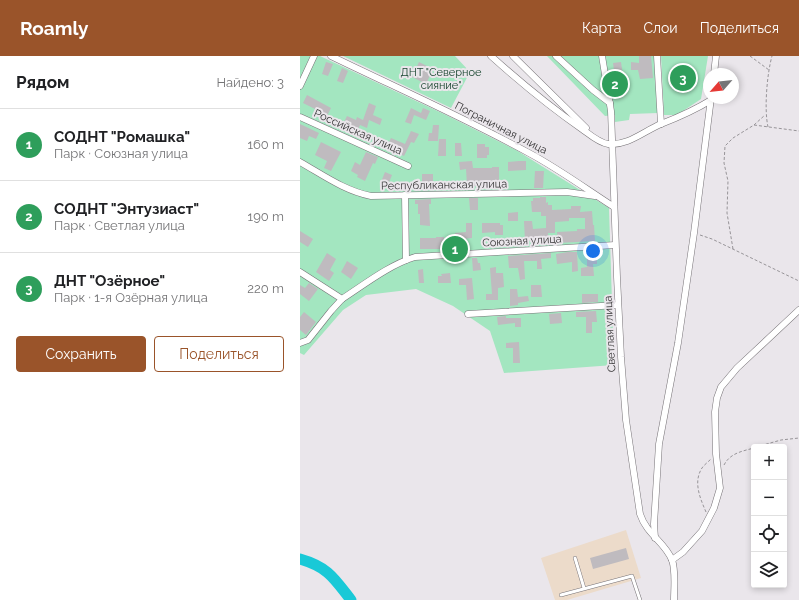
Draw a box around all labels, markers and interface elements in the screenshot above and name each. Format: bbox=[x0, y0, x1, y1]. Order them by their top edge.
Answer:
text: Roamly bbox=[20, 17, 88, 39]
text: Карта bbox=[582, 20, 621, 36]
text: Слои bbox=[643, 20, 678, 36]
text: Поделиться bbox=[700, 20, 779, 36]
pin: 3 bbox=[670, 63, 696, 93]
park label: ДНТ "Северное сияние" bbox=[400, 66, 482, 92]
north arrow bbox=[703, 68, 739, 104]
pin: 2 bbox=[602, 69, 628, 99]
text: Рядом bbox=[16, 72, 69, 92]
text: Найдено: 3 bbox=[216, 75, 284, 90]
street label: Пограничная улица bbox=[453, 99, 549, 157]
street label: Российская улица bbox=[312, 107, 404, 157]
text: СОДНТ "Ромашка" bbox=[54, 128, 190, 146]
text: 1 bbox=[26, 137, 32, 152]
text: 160 m bbox=[247, 137, 284, 152]
text: Парк · Союзная улица bbox=[54, 146, 188, 161]
street label: Республиканская улица bbox=[381, 177, 507, 193]
text: СОДНТ "Энтузиаст" bbox=[54, 200, 199, 218]
text: 2 bbox=[25, 209, 33, 224]
text: 190 m bbox=[248, 209, 284, 224]
text: Парк · Светлая улица bbox=[54, 218, 185, 233]
street label: Союзная улица bbox=[482, 232, 562, 250]
pin: 1 bbox=[442, 234, 468, 264]
your location bbox=[583, 241, 603, 261]
text: ДНТ "Озёрное" bbox=[54, 272, 165, 290]
text: 3 bbox=[25, 281, 33, 296]
text: 220 m bbox=[247, 281, 284, 296]
text: Парк · 1-я Озёрная улица bbox=[54, 290, 208, 305]
street label: Светлая улица bbox=[602, 295, 618, 373]
button: Сохранить bbox=[16, 336, 146, 372]
button: Поделиться bbox=[154, 336, 284, 372]
map controls bbox=[751, 444, 787, 588]
button: + bbox=[751, 444, 787, 480]
button: − bbox=[751, 480, 787, 516]
button: locate bbox=[751, 516, 787, 552]
button: layers bbox=[751, 552, 787, 588]

